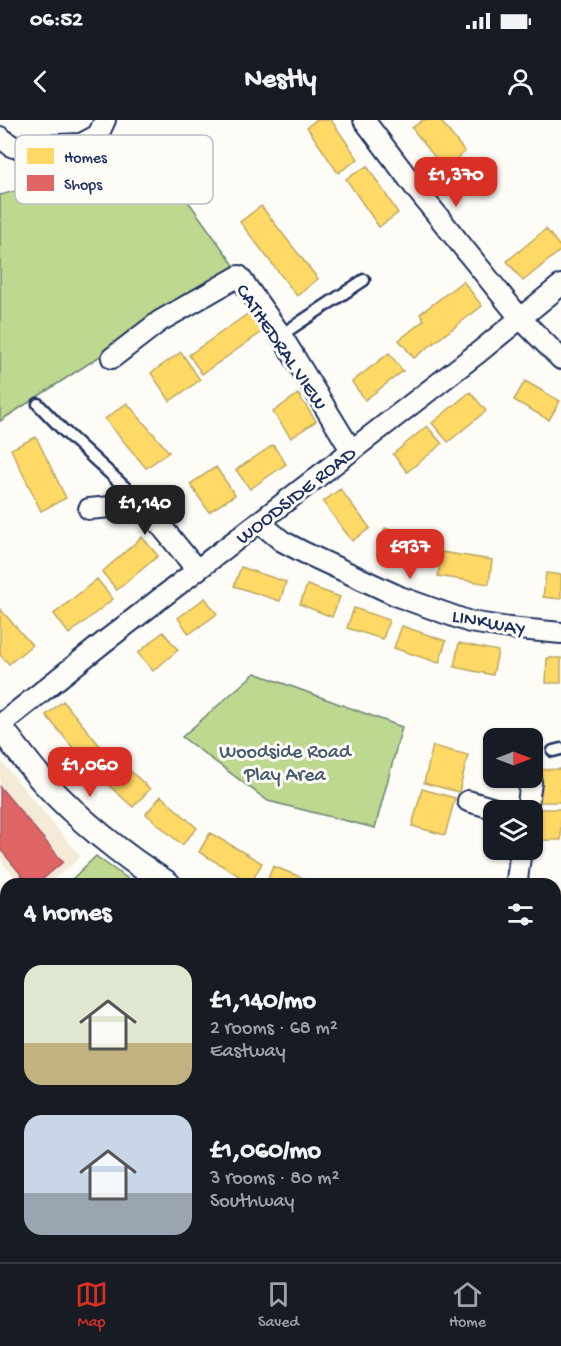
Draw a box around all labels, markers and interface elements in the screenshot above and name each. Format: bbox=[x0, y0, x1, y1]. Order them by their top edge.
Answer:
text: 06:52 bbox=[30, 8, 83, 34]
icon: back bbox=[24, 65, 57, 98]
text: Nestly bbox=[245, 65, 316, 97]
icon: person bbox=[504, 65, 537, 98]
legend bbox=[15, 135, 213, 204]
text: Homes bbox=[64, 150, 108, 169]
pin: £1,370 bbox=[407, 157, 505, 208]
text: £1,370 bbox=[428, 165, 484, 188]
text: Shops bbox=[64, 177, 103, 196]
street label: CATHEDRAL VIEW bbox=[229, 281, 331, 415]
street label: WOODSIDE ROAD bbox=[233, 442, 362, 551]
pin: £1,140 bbox=[96, 485, 194, 536]
text: £1,140 bbox=[119, 493, 171, 516]
pin: £937 bbox=[374, 529, 446, 580]
text: £937 bbox=[390, 537, 430, 560]
street label: LINKWAY bbox=[450, 606, 527, 643]
north arrow bbox=[483, 728, 543, 788]
map controls bbox=[483, 728, 543, 860]
park label: Woodside Road Play Area bbox=[219, 742, 353, 788]
pin: £1,060 bbox=[41, 747, 139, 798]
text: £1,060 bbox=[62, 755, 118, 778]
button: layers bbox=[483, 800, 543, 860]
icon: filters bbox=[504, 898, 537, 931]
text: 4 homes bbox=[24, 899, 111, 930]
text: £1,140/mo bbox=[210, 987, 316, 1018]
icon: home bbox=[72, 989, 144, 1061]
text: 2 rooms · 68 m² bbox=[210, 1018, 338, 1041]
text: Eastway bbox=[210, 1041, 286, 1064]
text: £1,060/mo bbox=[210, 1137, 321, 1168]
icon: home bbox=[72, 1139, 144, 1211]
text: 3 rooms · 80 m² bbox=[210, 1168, 339, 1191]
text: Southway bbox=[210, 1191, 294, 1214]
tab: Map bbox=[75, 1278, 108, 1333]
tab: Saved bbox=[258, 1278, 299, 1333]
tab: Home bbox=[449, 1278, 486, 1333]

